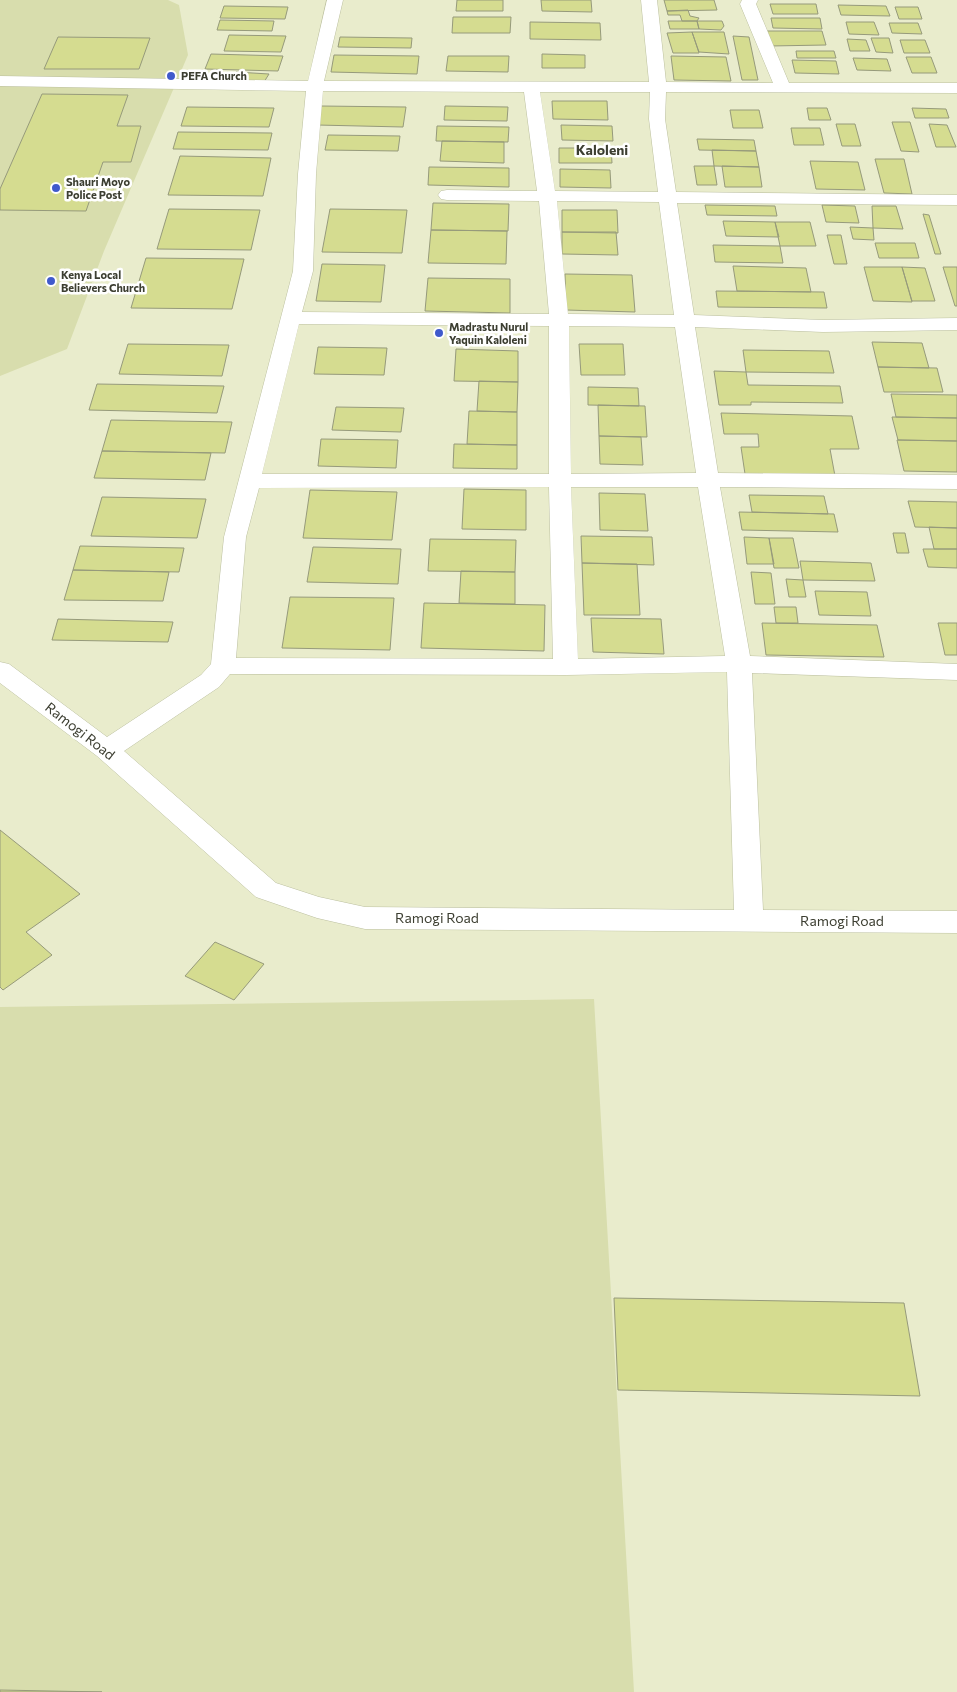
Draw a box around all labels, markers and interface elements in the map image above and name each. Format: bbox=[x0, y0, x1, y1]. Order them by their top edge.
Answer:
place label: PEFA Church bbox=[181, 69, 247, 82]
marker: PEFA Church bbox=[165, 70, 177, 82]
district label: Kaloleni bbox=[576, 141, 628, 158]
place label: Shauri Moyo Police Post bbox=[66, 175, 130, 201]
marker: Shauri Moyo Police Post bbox=[50, 182, 62, 194]
place label: Kenya Local Believers Church bbox=[61, 268, 145, 294]
marker: Kenya Local Believers Church bbox=[45, 275, 57, 287]
place label: Madrastu Nurul Yaquin Kaloleni bbox=[449, 320, 528, 346]
marker: Madrastu Nurul Yaquin Kaloleni bbox=[433, 327, 445, 339]
street label: Ramogi Road bbox=[42, 698, 119, 763]
street label: Ramogi Road bbox=[395, 909, 479, 926]
street label: Ramogi Road bbox=[800, 912, 884, 929]

